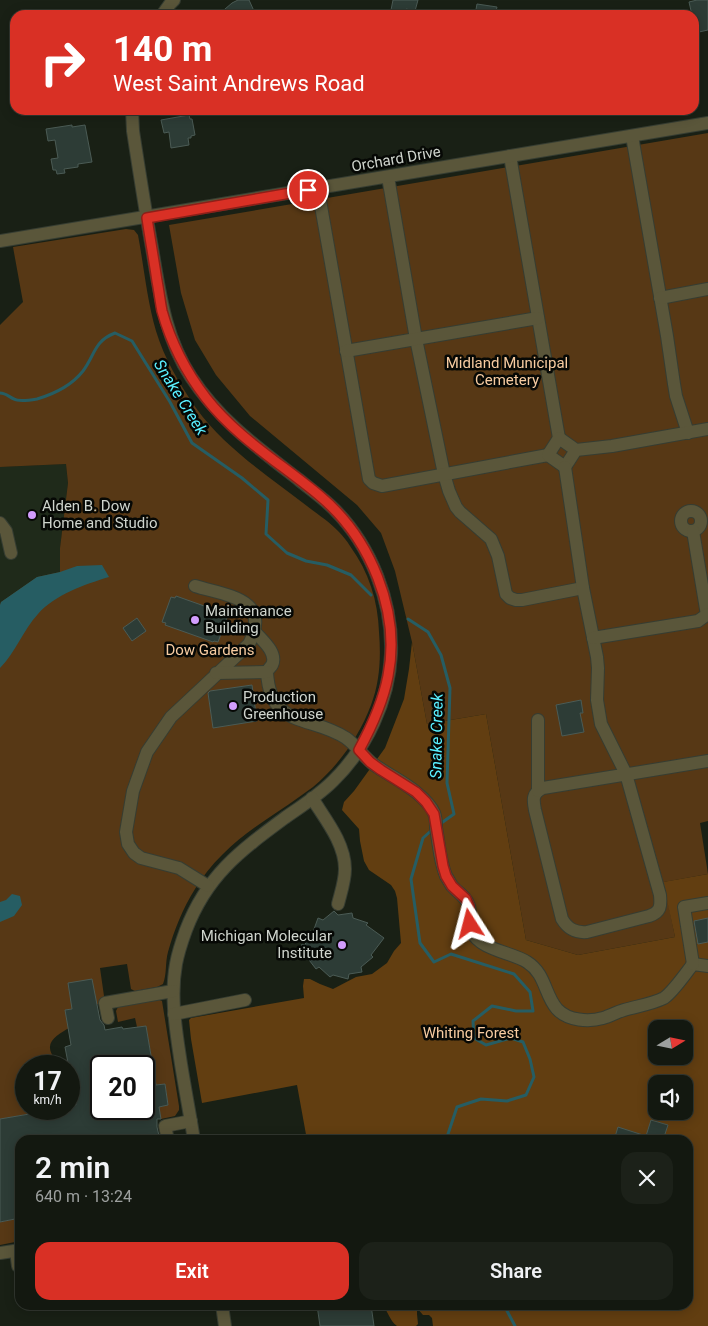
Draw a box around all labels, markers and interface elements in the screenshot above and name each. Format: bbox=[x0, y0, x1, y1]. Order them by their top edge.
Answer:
text: 140 m bbox=[113, 29, 212, 70]
icon: right bbox=[30, 30, 95, 95]
text: West Saint Andrews Road bbox=[113, 71, 365, 96]
street label: Orchard Drive bbox=[350, 142, 442, 176]
pin bbox=[287, 169, 329, 211]
icon: arrive bbox=[294, 176, 322, 204]
park label: Midland Municipal Cemetery bbox=[446, 354, 568, 389]
water label: Snake Creek bbox=[150, 356, 212, 440]
place label: Alden B. Dow Home and Studio bbox=[42, 497, 157, 532]
marker: Alden B. Dow Home and Studio bbox=[26, 509, 38, 521]
place label: Maintenance Building bbox=[205, 602, 292, 637]
marker: Maintenance Building bbox=[189, 614, 201, 626]
park label: Dow Gardens bbox=[165, 641, 255, 659]
place label: Production Greenhouse bbox=[243, 688, 323, 723]
water label: Snake Creek bbox=[426, 692, 447, 779]
marker: Production Greenhouse bbox=[227, 700, 239, 712]
position arrow bbox=[443, 897, 495, 949]
place label: Michigan Molecular Institute bbox=[201, 927, 332, 962]
marker: Michigan Molecular Institute bbox=[336, 939, 348, 951]
north arrow bbox=[648, 1020, 692, 1065]
map controls bbox=[648, 1020, 693, 1120]
park label: Whiting Forest bbox=[423, 1024, 519, 1042]
speed limit sign: 20 bbox=[90, 1055, 155, 1120]
text: 17 bbox=[33, 1067, 62, 1096]
button: sound bbox=[648, 1075, 693, 1120]
text: km/h bbox=[33, 1093, 62, 1107]
text: 2 min bbox=[35, 1150, 110, 1185]
button: close bbox=[621, 1152, 673, 1204]
text: 640 m · 13:24 bbox=[35, 1187, 132, 1206]
button: Exit bbox=[35, 1242, 349, 1300]
button: Share bbox=[359, 1242, 673, 1300]

